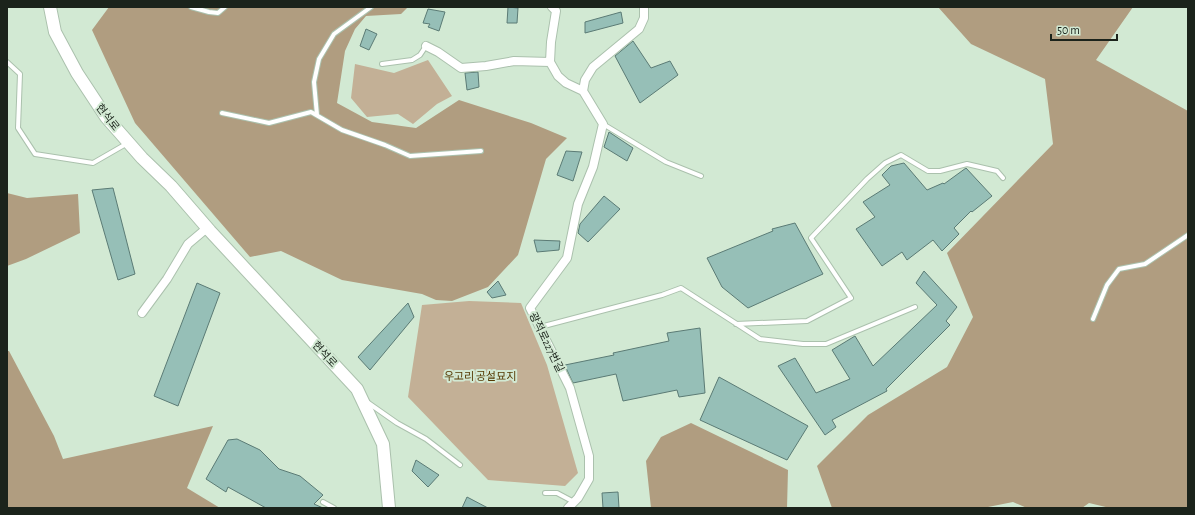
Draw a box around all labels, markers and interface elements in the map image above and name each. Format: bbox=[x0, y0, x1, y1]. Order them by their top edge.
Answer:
scale bar bbox=[1051, 16, 1117, 42]
text: 50 m bbox=[1057, 24, 1080, 36]
street label: 현석로 bbox=[94, 101, 122, 133]
street label: 광적로227번길 bbox=[527, 311, 566, 374]
street label: 현석로 bbox=[310, 339, 340, 369]
park label: 우고리 공설묘지 bbox=[444, 371, 516, 382]

